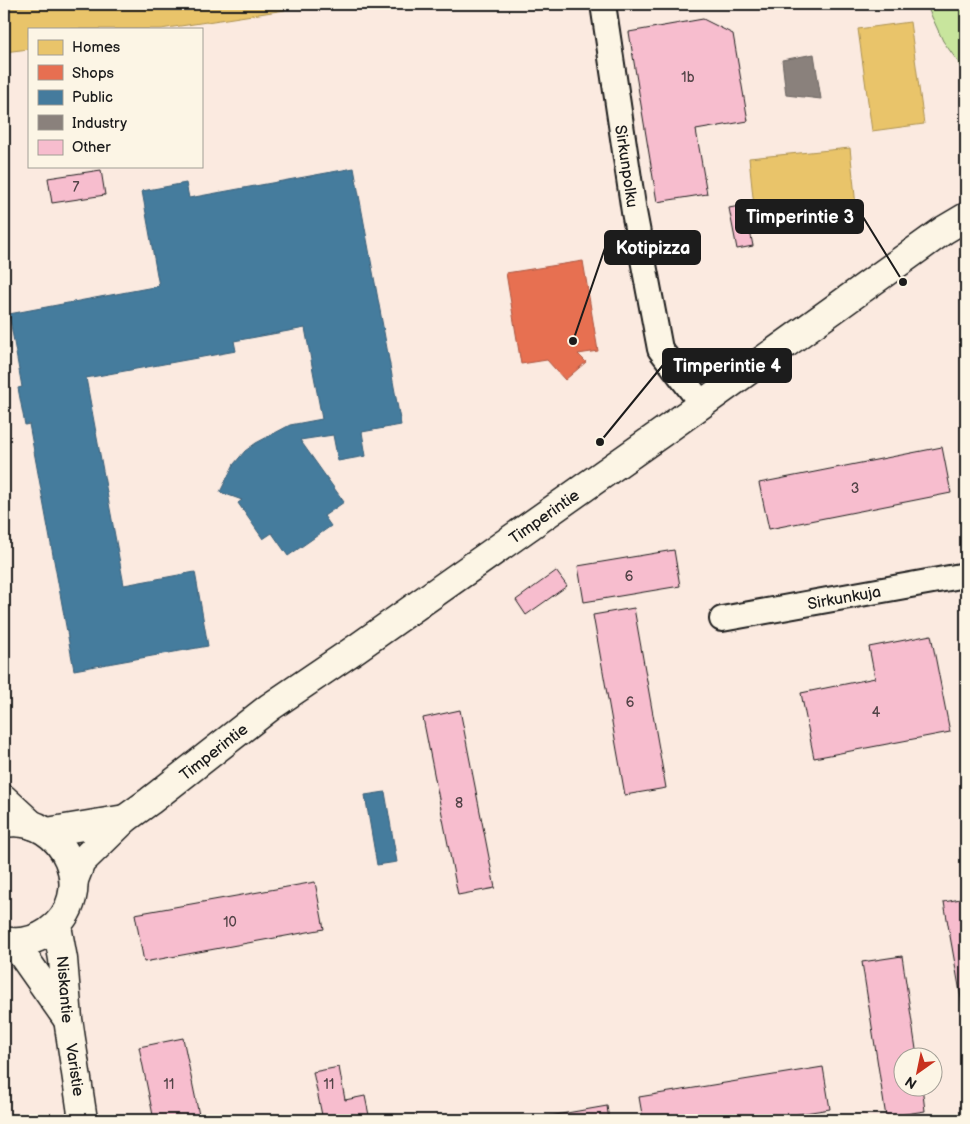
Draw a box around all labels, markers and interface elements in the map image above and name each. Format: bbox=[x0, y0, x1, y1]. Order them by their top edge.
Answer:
legend bbox=[28, 28, 202, 168]
text: Homes bbox=[72, 38, 121, 57]
text: Shops bbox=[72, 64, 115, 83]
house number: 1b bbox=[681, 69, 695, 86]
text: Public bbox=[72, 88, 113, 107]
text: Industry bbox=[72, 114, 127, 133]
street label: Sirkunpolku bbox=[610, 124, 641, 209]
text: Other bbox=[72, 138, 111, 157]
house number: 7 bbox=[73, 179, 80, 196]
callout: Timperintie 3 bbox=[736, 200, 863, 233]
text: Timperintie 3 bbox=[746, 207, 854, 228]
callout: Kotipizza bbox=[605, 231, 700, 264]
text: Kotipizza bbox=[616, 238, 690, 259]
callout: Timperintie 4 bbox=[663, 349, 791, 382]
text: Timperintie 4 bbox=[673, 356, 781, 377]
house number: 3 bbox=[851, 480, 859, 497]
street label: Timperintie bbox=[506, 486, 584, 548]
house number: 6 bbox=[625, 568, 634, 585]
street label: Sirkunkuja bbox=[806, 583, 883, 614]
house number: 6 bbox=[626, 694, 635, 711]
house number: 4 bbox=[872, 704, 881, 721]
street label: Timperintie bbox=[176, 720, 253, 785]
house number: 8 bbox=[455, 795, 463, 812]
house number: 10 bbox=[223, 914, 237, 931]
street label: Niskantie bbox=[52, 955, 76, 1024]
street label: Varistie bbox=[61, 1042, 87, 1098]
north arrow bbox=[892, 1046, 942, 1096]
text: N bbox=[902, 1072, 920, 1092]
house number: 11 bbox=[164, 1076, 174, 1093]
house number: 11 bbox=[324, 1076, 334, 1093]

